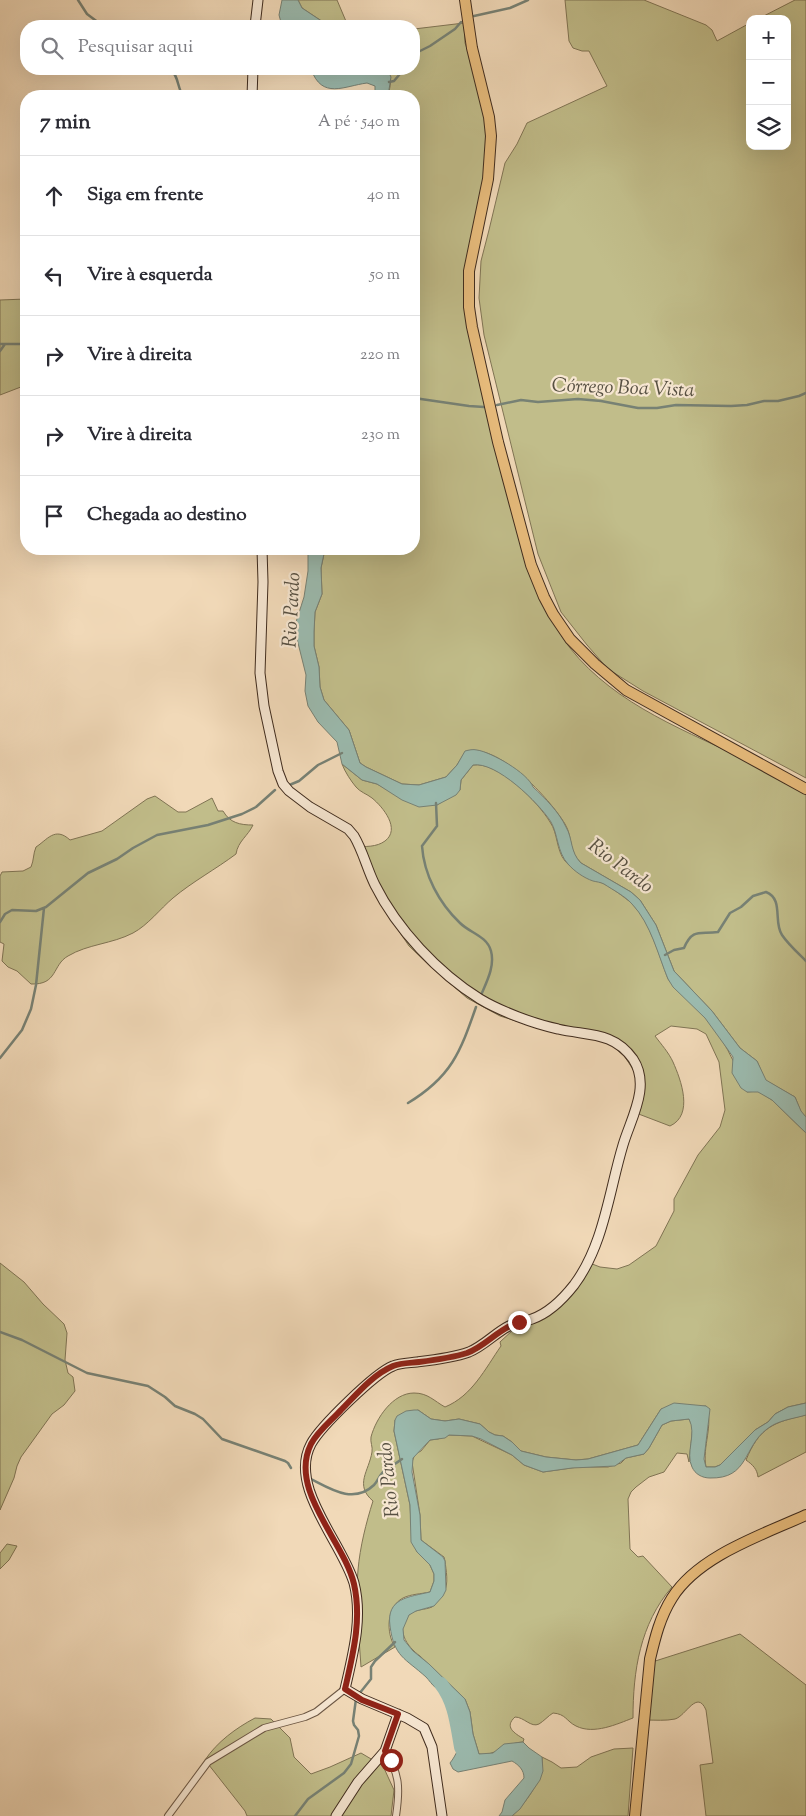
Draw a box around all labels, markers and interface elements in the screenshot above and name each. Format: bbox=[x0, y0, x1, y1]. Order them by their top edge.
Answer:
map controls bbox=[746, 15, 791, 150]
button: + bbox=[746, 15, 791, 60]
search box bbox=[20, 20, 420, 75]
icon: search bbox=[38, 34, 66, 62]
text: Pesquisar aqui bbox=[78, 34, 193, 61]
button: − bbox=[746, 60, 791, 105]
button: layers bbox=[746, 105, 791, 150]
text: 7 min bbox=[40, 108, 91, 138]
text: A pé · 540 m bbox=[318, 111, 400, 134]
icon: ahead bbox=[40, 182, 68, 210]
text: Siga em frente bbox=[87, 182, 203, 209]
text: 40 m bbox=[367, 184, 400, 207]
icon: left bbox=[40, 262, 68, 290]
text: Vire à esquerda bbox=[87, 262, 213, 289]
text: 50 m bbox=[369, 264, 400, 287]
icon: right bbox=[40, 342, 68, 370]
text: Vire à direita bbox=[87, 342, 192, 369]
text: 220 m bbox=[360, 344, 400, 367]
water label: Córrego Boa Vista bbox=[551, 372, 695, 406]
icon: right bbox=[40, 422, 68, 450]
text: Vire à direita bbox=[87, 422, 192, 449]
text: 230 m bbox=[361, 424, 400, 447]
icon: arrive bbox=[40, 502, 68, 530]
text: Chegada ao destino bbox=[87, 502, 247, 529]
water label: Rio Pardo bbox=[277, 571, 309, 648]
water label: Rio Pardo bbox=[581, 833, 659, 901]
route end bbox=[508, 1311, 531, 1334]
water label: Rio Pardo bbox=[372, 1441, 408, 1519]
route start bbox=[380, 1749, 403, 1772]

